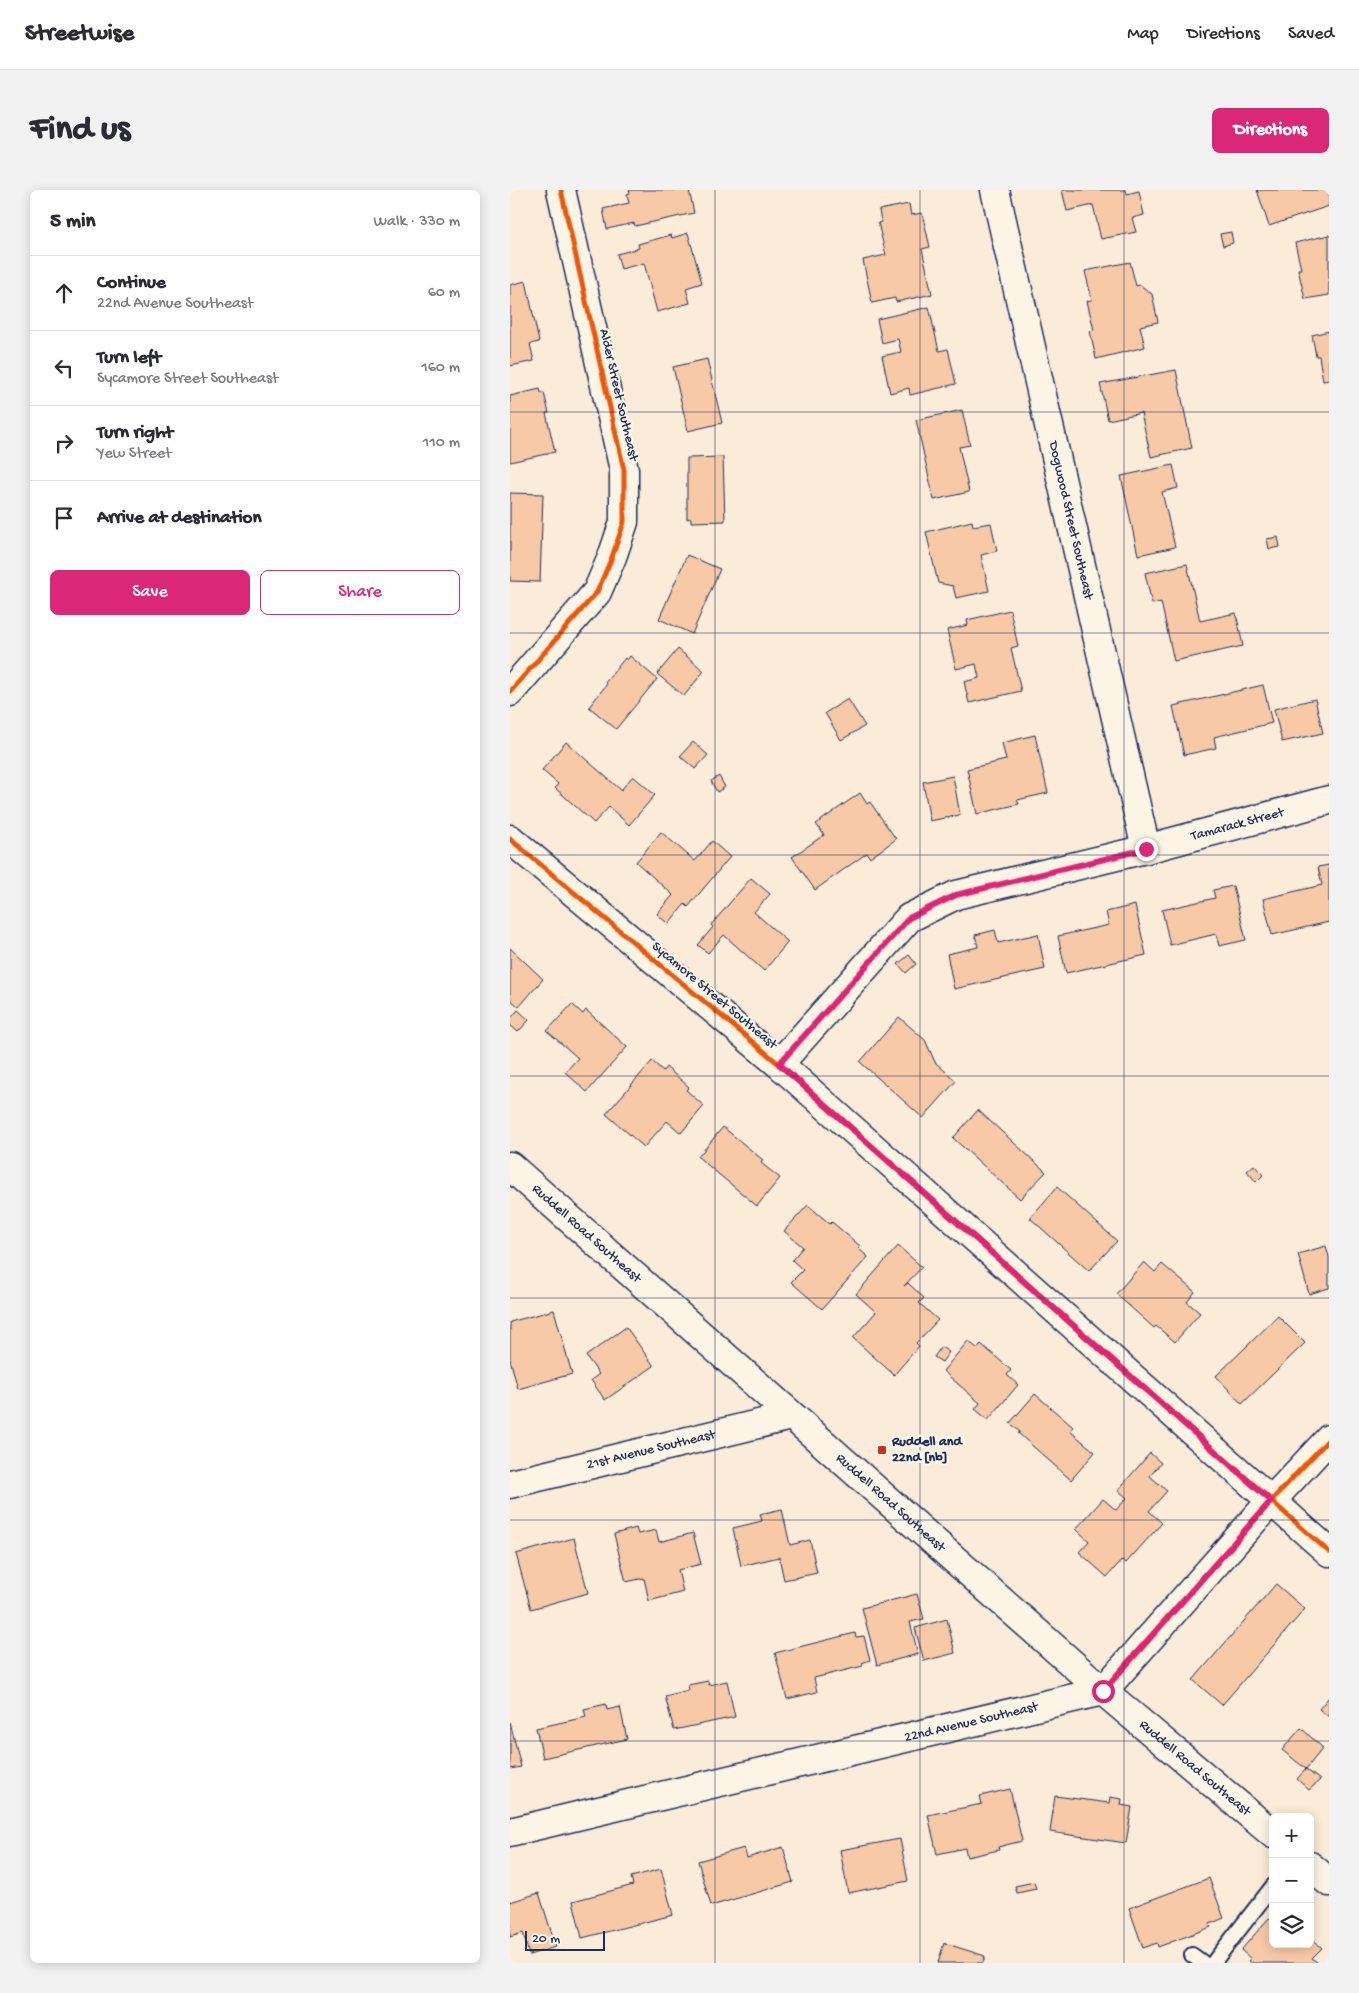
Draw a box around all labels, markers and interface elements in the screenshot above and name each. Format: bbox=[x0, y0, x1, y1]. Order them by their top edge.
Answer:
text: Streetwise bbox=[25, 20, 134, 49]
text: Map bbox=[1127, 24, 1159, 45]
text: Directions bbox=[1187, 24, 1260, 45]
text: Saved bbox=[1288, 24, 1334, 45]
button: Directions bbox=[1212, 108, 1329, 153]
text: Find us bbox=[30, 110, 130, 151]
text: 5 min bbox=[50, 210, 95, 235]
text: Walk · 330 m bbox=[373, 213, 460, 232]
text: Continue bbox=[97, 272, 166, 295]
icon: ahead bbox=[50, 279, 78, 307]
text: 60 m bbox=[428, 284, 460, 303]
text: 22nd Avenue Southeast bbox=[97, 295, 253, 314]
street label: Alder Street Southeast bbox=[595, 327, 642, 464]
text: Turn left bbox=[97, 347, 161, 370]
icon: left bbox=[50, 354, 78, 382]
text: 160 m bbox=[421, 359, 460, 378]
text: Sycamore Street Southeast bbox=[97, 370, 278, 389]
text: Turn right bbox=[97, 422, 173, 445]
icon: right bbox=[50, 429, 78, 457]
text: 110 m bbox=[423, 434, 460, 453]
street label: Dogwood Street Southeast bbox=[1044, 439, 1097, 602]
text: Yew Street bbox=[97, 445, 172, 464]
icon: arrive bbox=[50, 504, 78, 532]
text: Arrive at destination bbox=[97, 507, 261, 530]
button: Save bbox=[50, 570, 250, 615]
button: Share bbox=[260, 570, 460, 615]
street label: Tamarack Street bbox=[1188, 804, 1287, 845]
route end bbox=[1135, 838, 1158, 861]
street label: Sycamore Street Southeast bbox=[648, 938, 781, 1054]
street label: Ruddell Road Southeast bbox=[528, 1181, 646, 1287]
street label: 21st Avenue Southeast bbox=[585, 1426, 718, 1474]
place label: Ruddell and 22nd [nb] bbox=[891, 1434, 963, 1467]
marker: Ruddell and 22nd [nb] bbox=[876, 1444, 888, 1456]
street label: Ruddell Road Southeast bbox=[832, 1450, 950, 1557]
route start bbox=[1092, 1680, 1115, 1703]
street label: 22nd Avenue Southeast bbox=[903, 1698, 1041, 1746]
street label: Ruddell Road Southeast bbox=[1136, 1717, 1255, 1821]
map controls bbox=[1269, 1813, 1314, 1948]
button: + bbox=[1269, 1813, 1314, 1858]
button: − bbox=[1269, 1858, 1314, 1903]
button: layers bbox=[1269, 1903, 1314, 1948]
scale bar bbox=[525, 1928, 605, 1951]
text: 20 m bbox=[532, 1931, 560, 1948]

